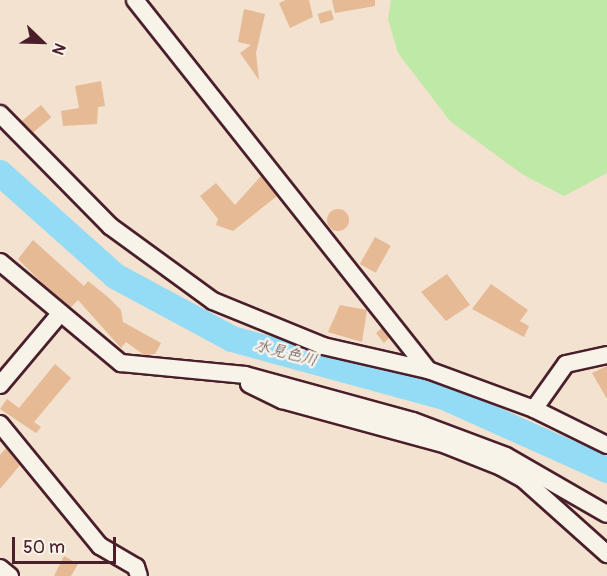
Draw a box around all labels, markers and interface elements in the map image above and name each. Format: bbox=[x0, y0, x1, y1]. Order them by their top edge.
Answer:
north arrow bbox=[12, 12, 72, 72]
text: N bbox=[47, 40, 70, 58]
water label: 水見色川 bbox=[253, 335, 319, 371]
scale bar bbox=[15, 525, 118, 563]
text: 50 m bbox=[23, 536, 65, 559]

